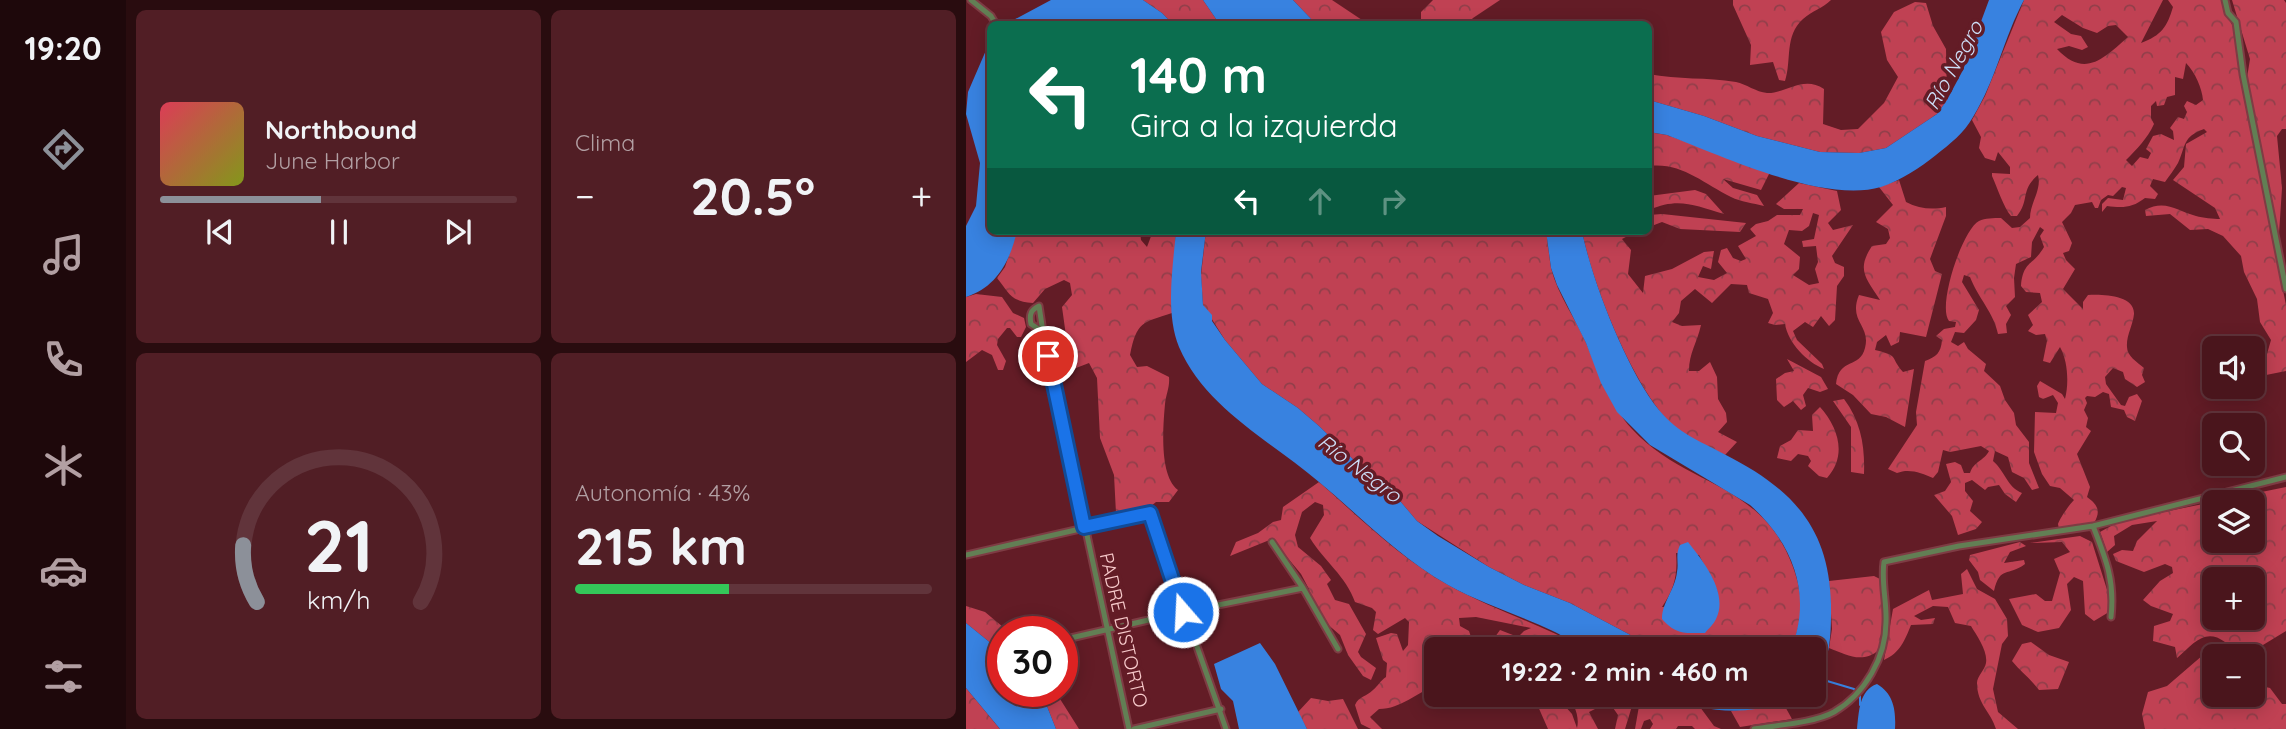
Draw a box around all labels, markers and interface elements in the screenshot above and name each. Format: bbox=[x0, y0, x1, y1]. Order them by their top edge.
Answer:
water label: Río Negro bbox=[1918, 15, 1989, 114]
text: 19:20 bbox=[24, 28, 102, 68]
text: 140 m bbox=[1130, 44, 1267, 105]
icon: left bbox=[1015, 49, 1106, 140]
text: Gira a la izquierda bbox=[1130, 105, 1398, 145]
text: Northbound bbox=[265, 113, 417, 146]
icon: directions bbox=[39, 125, 88, 174]
text: Clima bbox=[575, 128, 635, 157]
text: June Harbor bbox=[265, 146, 400, 175]
text: 20.5° bbox=[690, 163, 815, 228]
text: − bbox=[575, 172, 595, 220]
text: + bbox=[911, 172, 932, 220]
icon: left bbox=[1228, 182, 1266, 220]
icon: ahead bbox=[1301, 182, 1339, 220]
icon: right bbox=[1374, 182, 1412, 220]
icon: previous bbox=[201, 213, 239, 251]
icon: pause bbox=[320, 213, 358, 251]
icon: next bbox=[439, 213, 477, 251]
icon: music bbox=[39, 230, 88, 279]
pin bbox=[1018, 326, 1078, 386]
icon: phone bbox=[39, 335, 88, 384]
map controls bbox=[2202, 336, 2265, 707]
button: sound bbox=[2202, 336, 2265, 399]
icon: arrive bbox=[1029, 337, 1067, 375]
button: search bbox=[2202, 413, 2265, 476]
water label: Río Negro bbox=[1313, 428, 1408, 508]
icon: climate bbox=[39, 441, 88, 490]
text: Autonomía · 43% bbox=[575, 478, 750, 507]
button: layers bbox=[2202, 490, 2265, 553]
text: 21 bbox=[304, 499, 373, 590]
text: 215 km bbox=[575, 513, 747, 578]
icon: car bbox=[39, 546, 88, 595]
street label: PADRE DISTORTO bbox=[1095, 550, 1153, 710]
button: + bbox=[2202, 567, 2265, 630]
position arrow bbox=[1146, 575, 1220, 649]
text: km/h bbox=[307, 584, 370, 615]
speed limit sign: 30 bbox=[987, 616, 1078, 707]
button: − bbox=[2202, 644, 2265, 707]
icon: filters bbox=[39, 652, 88, 701]
text: 19:22 · 2 min · 460 m bbox=[1502, 655, 1748, 688]

